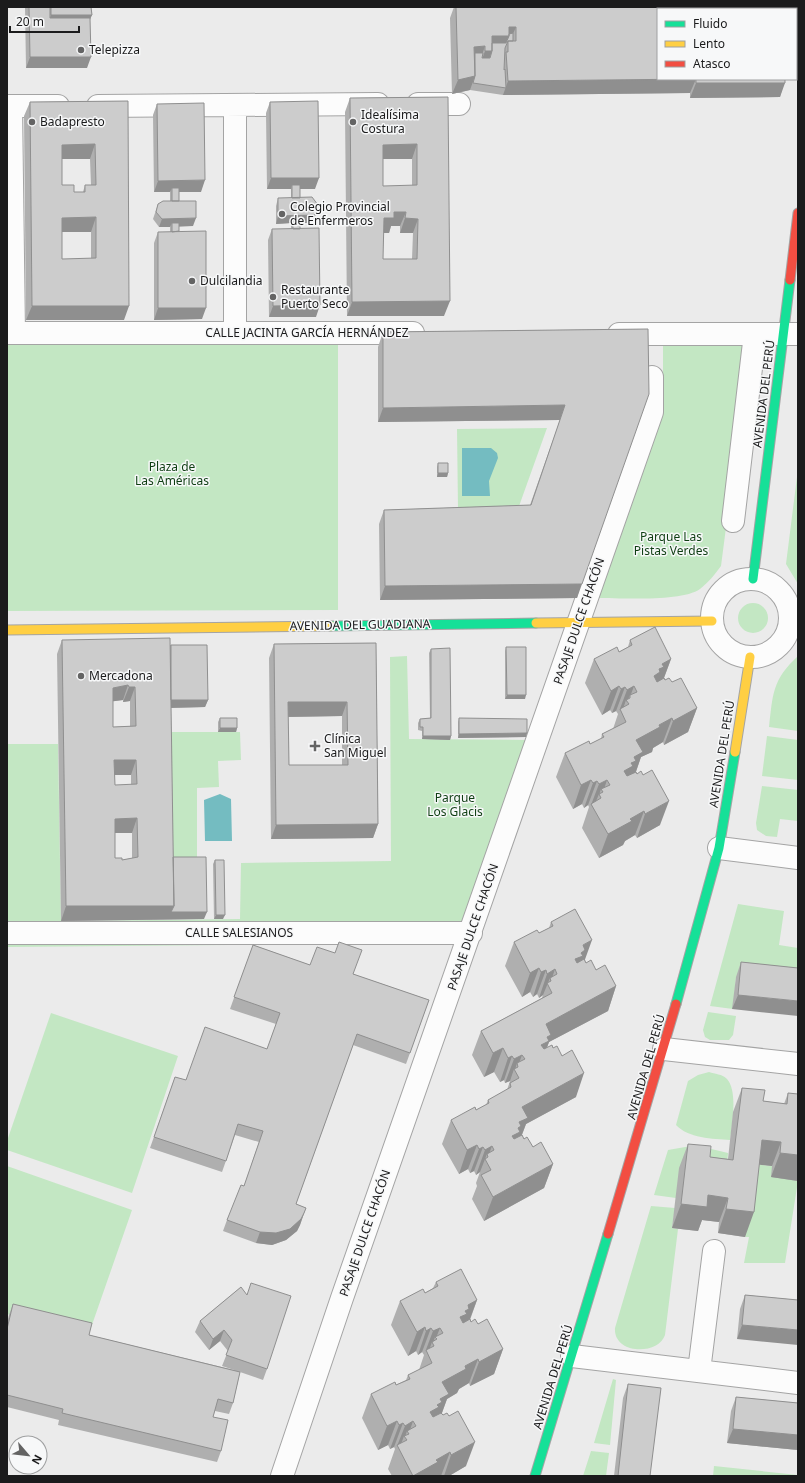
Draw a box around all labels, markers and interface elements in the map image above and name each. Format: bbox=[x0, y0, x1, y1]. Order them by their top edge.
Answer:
scale bar bbox=[10, 8, 79, 34]
legend bbox=[657, 8, 797, 80]
text: 20 m bbox=[16, 13, 44, 30]
text: Fluido bbox=[693, 15, 727, 32]
text: Lento bbox=[693, 35, 725, 52]
place label: Telepizza bbox=[89, 41, 140, 58]
marker: Telepizza bbox=[76, 45, 86, 55]
text: Atasco bbox=[693, 55, 731, 72]
place label: Idealísima Costura bbox=[361, 106, 419, 137]
place label: Badapresto bbox=[40, 113, 105, 130]
marker: Badapresto bbox=[27, 117, 37, 127]
marker: Idealísima Costura bbox=[348, 117, 358, 127]
place label: Colegio Provincial de Enfermeros bbox=[290, 198, 390, 229]
marker: Colegio Provincial de Enfermeros bbox=[277, 209, 287, 219]
place label: Dulcilandia bbox=[200, 272, 263, 289]
marker: Dulcilandia bbox=[187, 276, 197, 286]
place label: Restaurante Puerto Seco bbox=[281, 281, 350, 312]
marker: Restaurante Puerto Seco bbox=[268, 292, 278, 302]
street label: CALLE JACINTA GARCÍA HERNÁNDEZ bbox=[205, 324, 409, 341]
street label: AVENIDA DEL PERÚ bbox=[748, 339, 779, 449]
park label: Plaza de Las Américas bbox=[135, 458, 209, 489]
park label: Parque Las Pistas Verdes bbox=[634, 528, 708, 559]
street label: PASAJE DULCE CHACÓN bbox=[549, 555, 608, 686]
street label: AVENIDA DEL GUADIANA bbox=[289, 615, 431, 634]
place label: Mercadona bbox=[89, 667, 153, 684]
marker: Mercadona bbox=[76, 671, 86, 681]
street label: AVENIDA DEL PERÚ bbox=[705, 699, 738, 809]
place label: Clínica San Miguel bbox=[324, 730, 387, 761]
marker: Clínica San Miguel bbox=[309, 740, 321, 752]
park label: Parque Los Glacis bbox=[427, 789, 483, 820]
street label: PASAJE DULCE CHACÓN bbox=[443, 861, 502, 992]
street label: CALLE SALESIANOS bbox=[185, 924, 294, 941]
street label: AVENIDA DEL PERÚ bbox=[622, 1012, 669, 1121]
street label: PASAJE DULCE CHACÓN bbox=[335, 1167, 394, 1298]
street label: AVENIDA DEL PERÚ bbox=[529, 1322, 577, 1431]
north arrow bbox=[8, 1435, 48, 1475]
text: N bbox=[29, 1452, 46, 1467]

